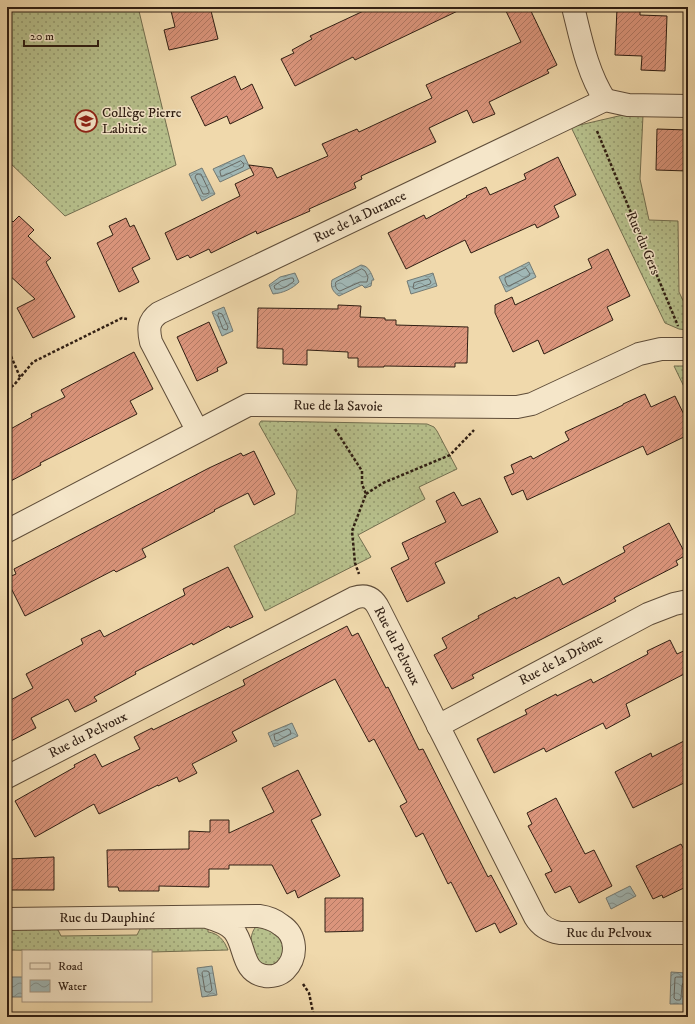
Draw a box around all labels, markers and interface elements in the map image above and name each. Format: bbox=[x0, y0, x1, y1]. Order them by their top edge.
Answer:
scale bar bbox=[24, 22, 98, 48]
text: 20 m bbox=[30, 29, 54, 44]
place label: Collège Pierre Labitrie bbox=[102, 104, 182, 138]
school or university icon: Collège Pierre Labitrie bbox=[73, 108, 99, 134]
street label: Rue de la Durance bbox=[311, 187, 410, 247]
street label: Rue du Gers bbox=[622, 209, 665, 278]
street label: Rue de la Savoie bbox=[293, 396, 383, 416]
street label: Rue du Pelvoux bbox=[369, 604, 425, 688]
street label: Rue de la Drôme bbox=[516, 630, 606, 690]
street label: Rue du Pelvoux bbox=[46, 707, 130, 763]
street label: Rue du Dauphiné bbox=[59, 909, 155, 927]
street label: Rue du Pelvoux bbox=[566, 924, 652, 942]
legend bbox=[22, 950, 152, 1002]
text: Road bbox=[58, 959, 83, 974]
text: Water bbox=[57, 979, 87, 994]

